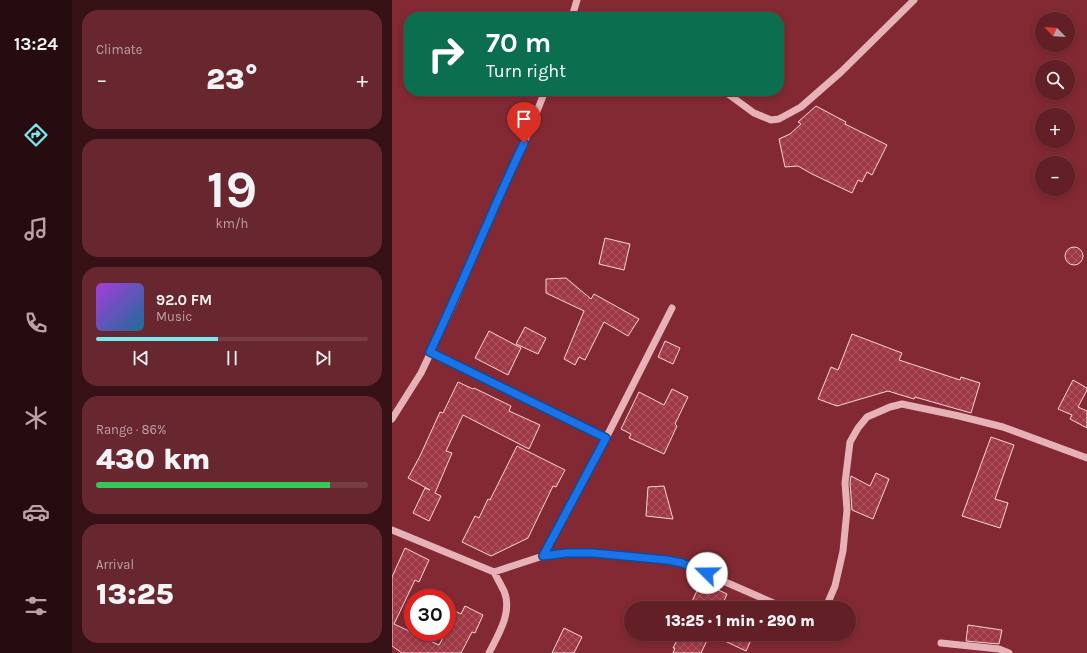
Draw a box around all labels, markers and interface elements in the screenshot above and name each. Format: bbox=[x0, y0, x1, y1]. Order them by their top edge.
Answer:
north arrow bbox=[1035, 12, 1075, 52]
map controls bbox=[1035, 12, 1075, 196]
text: 70 m bbox=[486, 26, 551, 59]
icon: right bbox=[420, 28, 472, 80]
text: 13:24 bbox=[14, 33, 58, 55]
text: Climate bbox=[96, 42, 142, 57]
text: Turn right bbox=[486, 60, 566, 82]
button: search bbox=[1035, 60, 1075, 100]
text: 23° bbox=[206, 61, 258, 97]
text: − bbox=[96, 67, 108, 93]
text: + bbox=[356, 67, 368, 93]
pin bbox=[507, 102, 541, 143]
icon: arrive bbox=[513, 108, 535, 130]
button: + bbox=[1035, 108, 1075, 148]
icon: directions bbox=[22, 121, 50, 149]
button: − bbox=[1035, 156, 1075, 196]
text: 19 bbox=[207, 159, 257, 220]
icon: music bbox=[22, 215, 50, 243]
text: km/h bbox=[216, 216, 248, 231]
text: 92.0 FM bbox=[156, 291, 212, 309]
icon: phone bbox=[22, 309, 50, 337]
text: Music bbox=[156, 309, 192, 324]
icon: previous bbox=[130, 347, 152, 369]
icon: pause bbox=[221, 347, 243, 369]
icon: next bbox=[312, 347, 334, 369]
icon: climate bbox=[22, 404, 50, 432]
text: Range · 86% bbox=[96, 422, 166, 437]
text: 430 km bbox=[96, 441, 210, 477]
icon: car bbox=[22, 498, 50, 526]
position arrow bbox=[686, 552, 728, 594]
text: Arrival bbox=[96, 557, 134, 572]
text: 13:25 bbox=[96, 576, 173, 612]
speed limit sign: 30 bbox=[404, 589, 456, 641]
icon: filters bbox=[22, 592, 50, 620]
text: 13:25 · 1 min · 290 m bbox=[665, 612, 815, 630]

